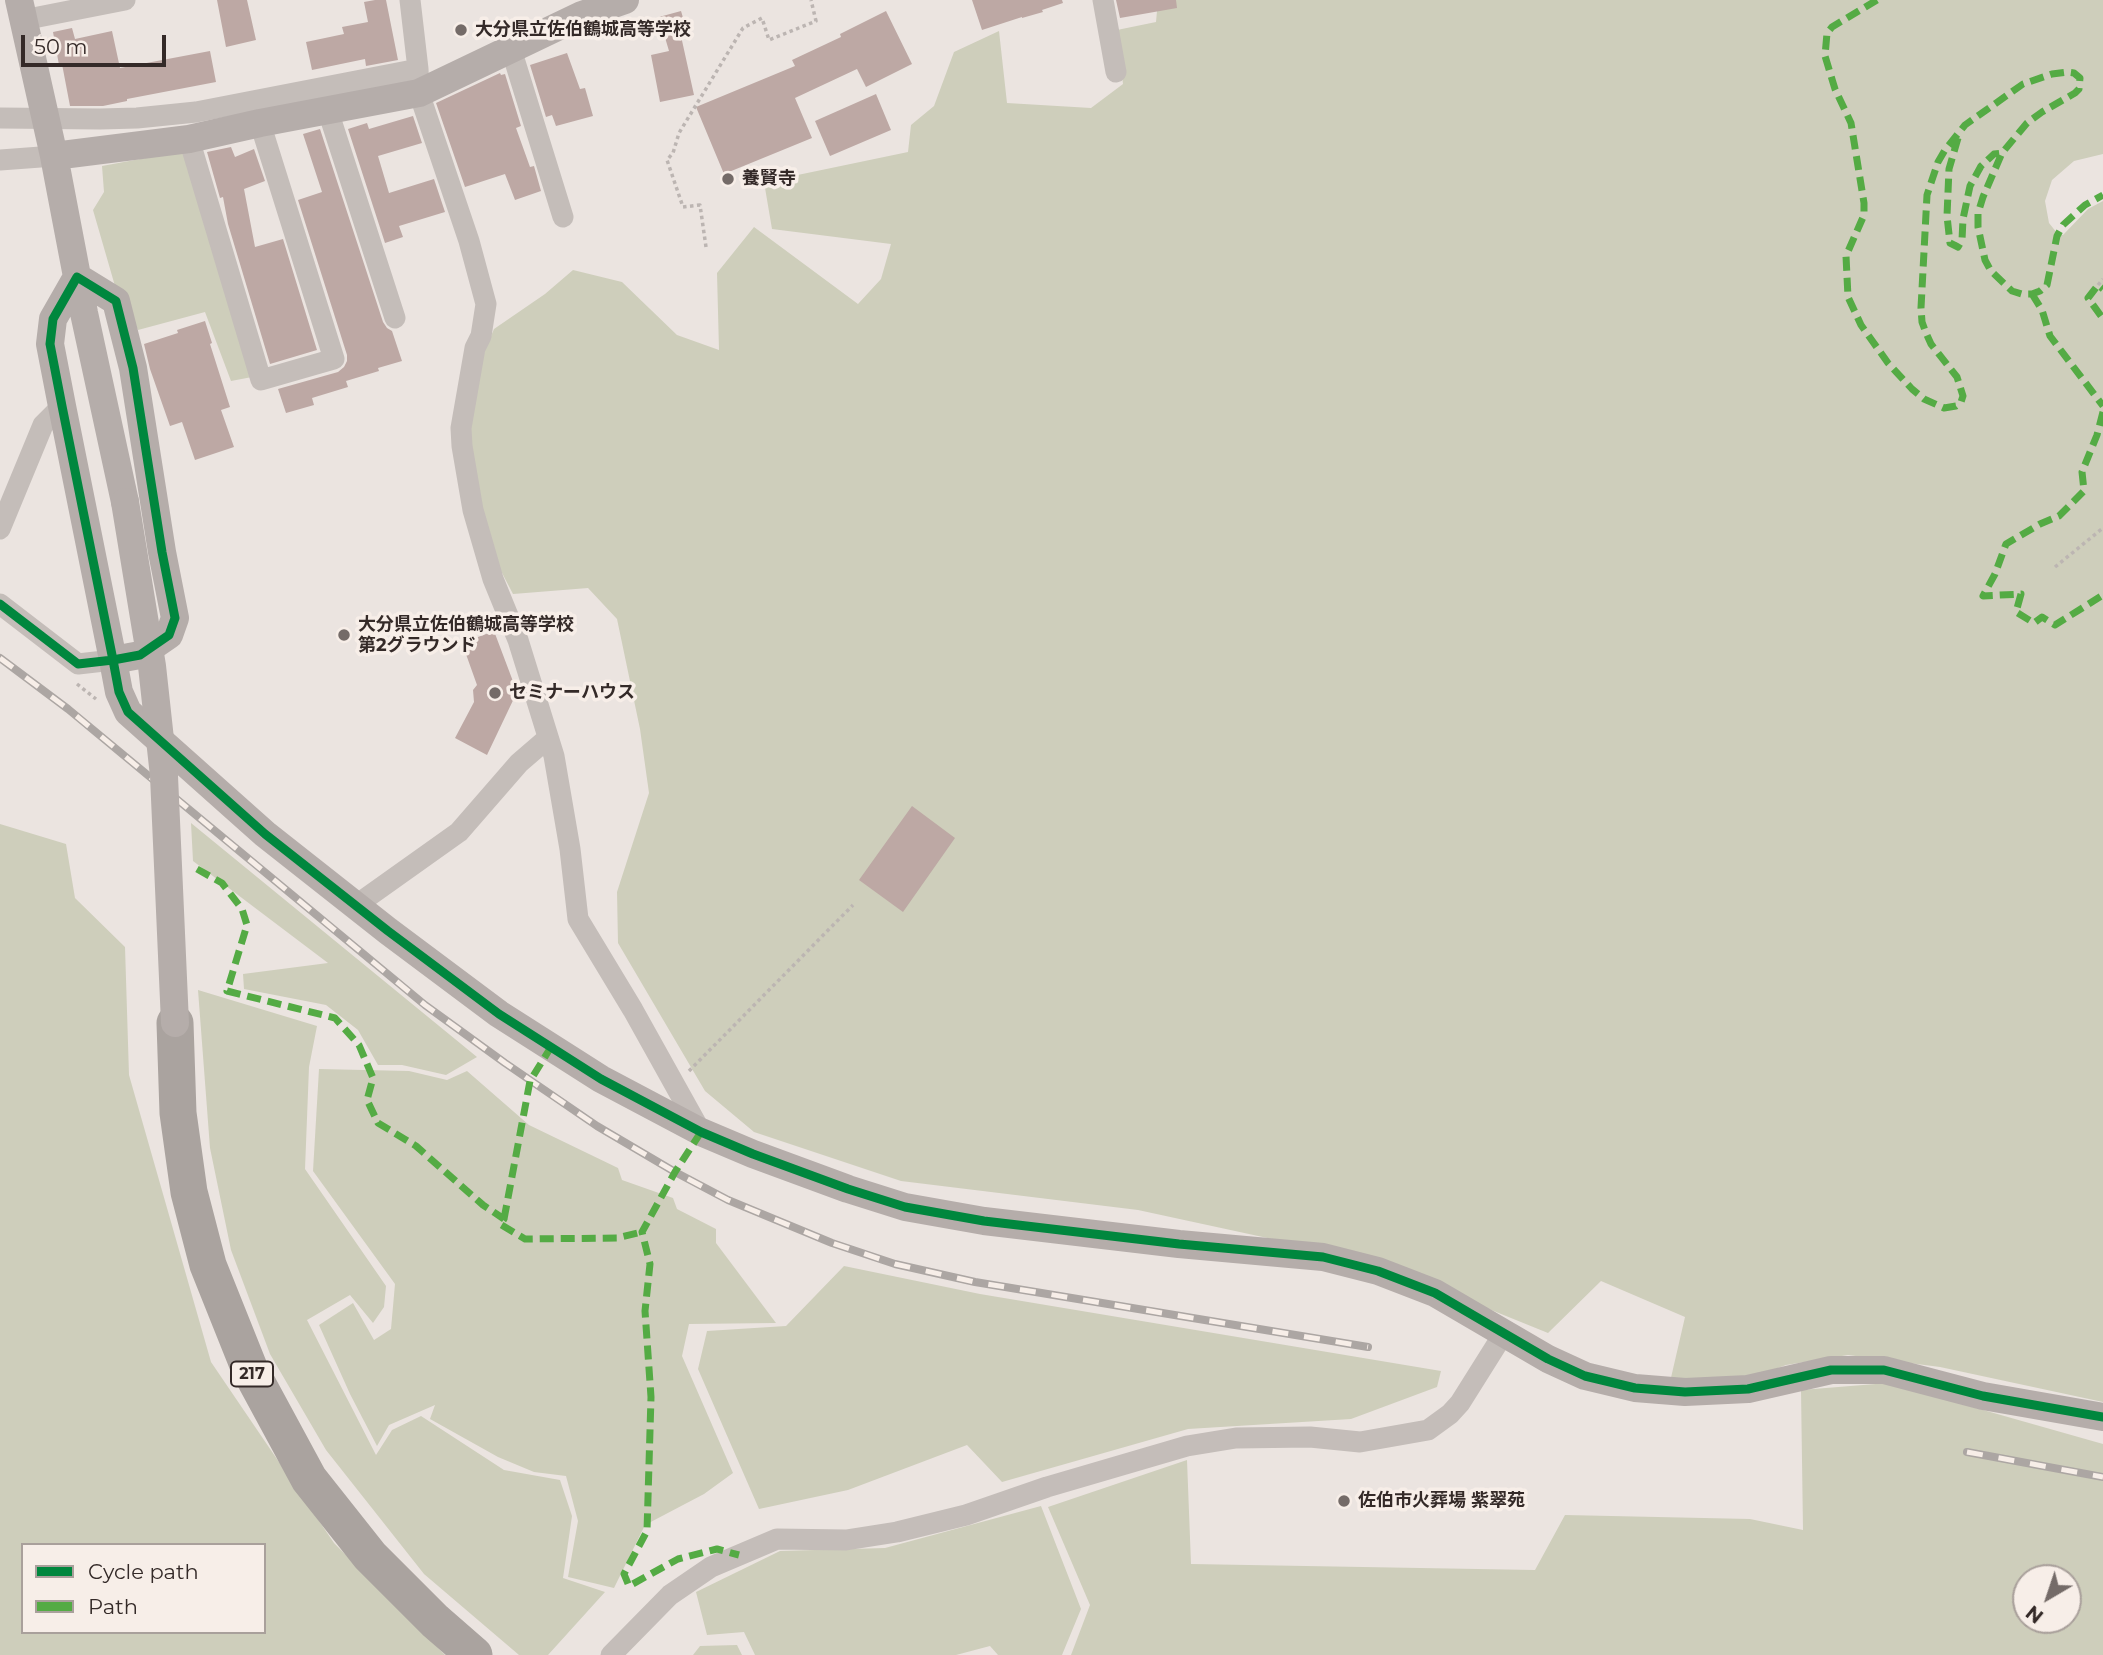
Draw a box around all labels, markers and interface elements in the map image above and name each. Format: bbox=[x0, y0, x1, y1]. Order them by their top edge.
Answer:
place label: 大分県立佐伯鶴城高等学校 bbox=[475, 19, 691, 41]
scale bar bbox=[24, 21, 170, 65]
marker: 大分県立佐伯鶴城高等学校 bbox=[453, 22, 469, 38]
text: 50 m bbox=[34, 34, 88, 59]
place label: 養賢寺 bbox=[742, 168, 796, 190]
marker: 養賢寺 bbox=[720, 171, 736, 187]
place label: 大分県立佐伯鶴城高等学校 第2グラウンド bbox=[358, 614, 574, 656]
marker: 大分県立佐伯鶴城高等学校 第2グラウンド bbox=[336, 627, 352, 643]
place label: セミナーハウス bbox=[509, 682, 635, 704]
marker: セミナーハウス bbox=[487, 685, 503, 701]
road number: 217 bbox=[231, 1362, 273, 1386]
place label: 佐伯市火葬場 紫翠苑 bbox=[1358, 1490, 1525, 1512]
marker: 佐伯市火葬場 紫翠苑 bbox=[1336, 1493, 1352, 1509]
legend bbox=[21, 1543, 266, 1634]
text: Cycle path bbox=[88, 1559, 199, 1584]
north arrow bbox=[2012, 1564, 2082, 1634]
text: Path bbox=[88, 1594, 138, 1619]
text: N bbox=[2022, 1600, 2048, 1628]

